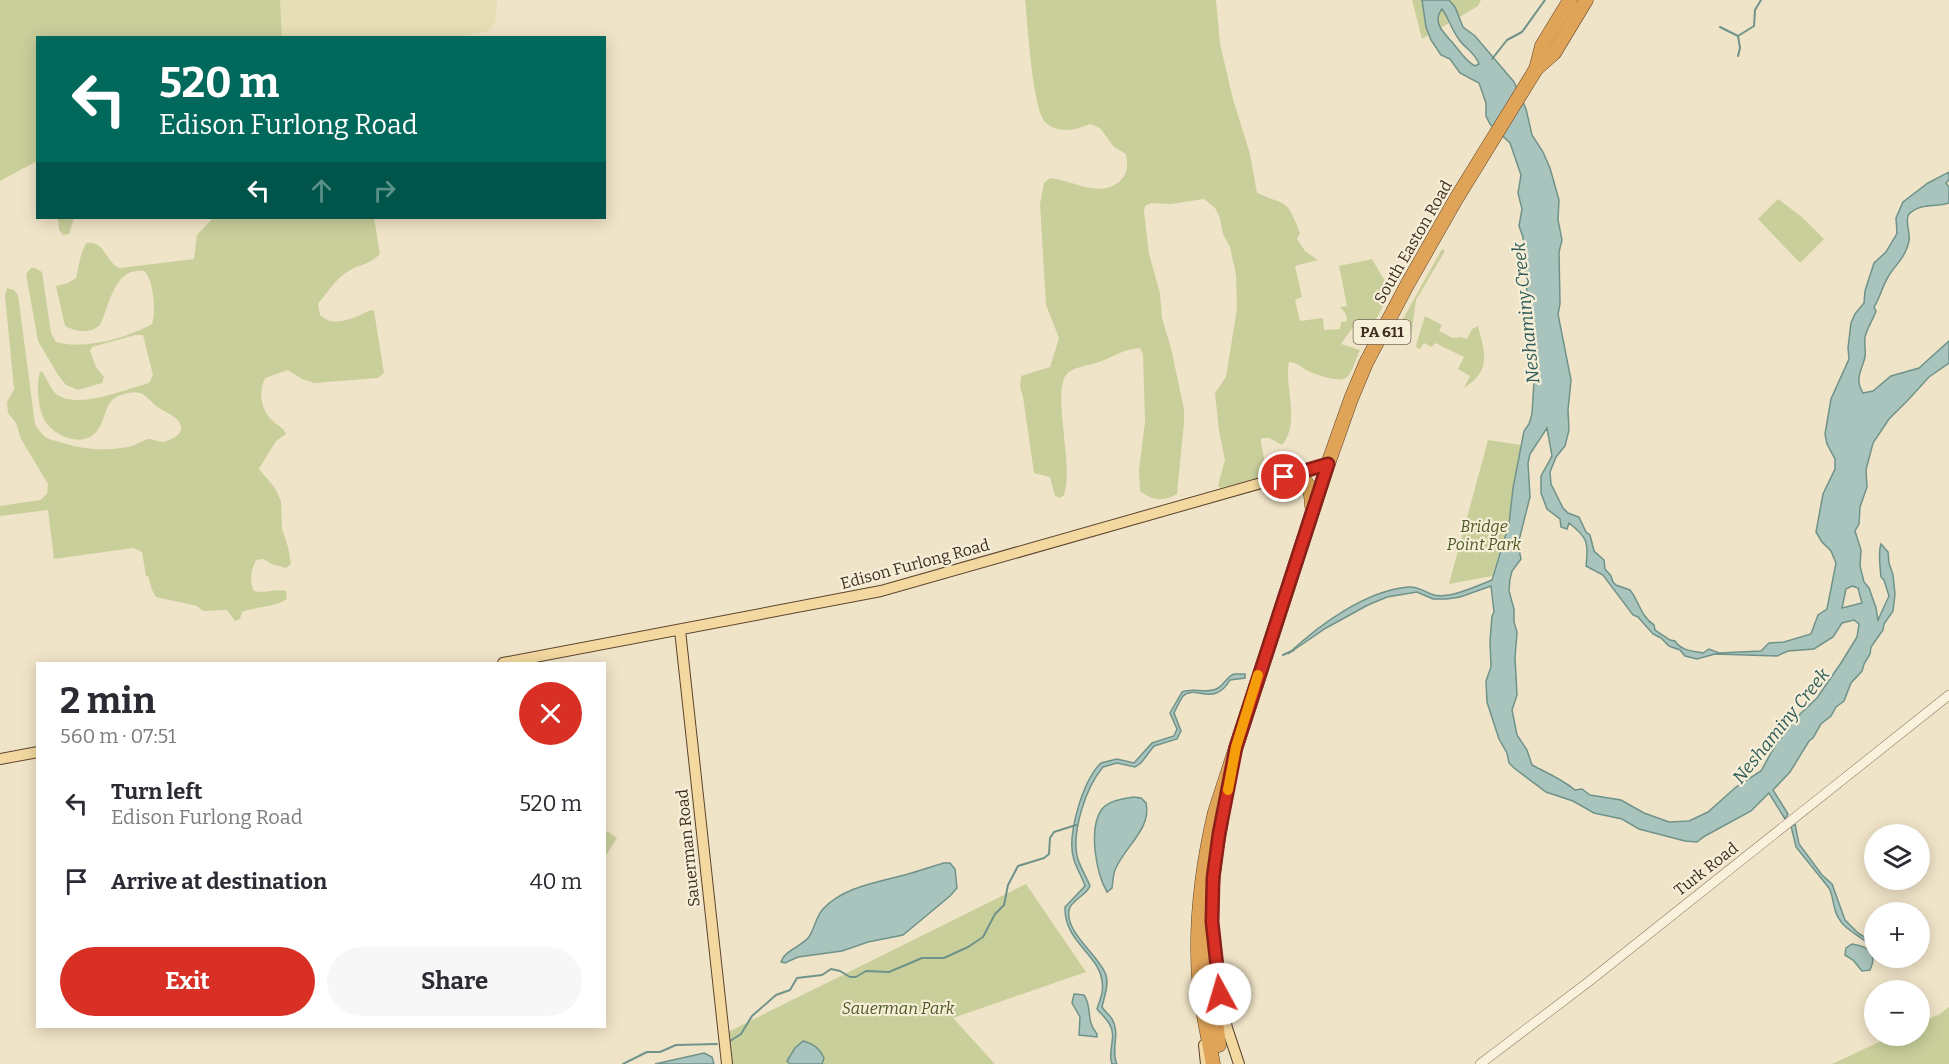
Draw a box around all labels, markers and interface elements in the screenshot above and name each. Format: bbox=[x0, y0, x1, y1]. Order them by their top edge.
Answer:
text: 520 m bbox=[159, 58, 279, 108]
icon: left bbox=[60, 60, 138, 138]
text: Edison Furlong Road bbox=[159, 109, 418, 141]
icon: left bbox=[242, 174, 275, 207]
icon: ahead bbox=[305, 174, 338, 207]
icon: right bbox=[368, 174, 401, 207]
street label: South Easton Road bbox=[1370, 177, 1456, 307]
water label: Neshaminy Creek bbox=[1508, 241, 1544, 385]
road number: PA 611 bbox=[1354, 320, 1410, 344]
pin bbox=[1258, 451, 1309, 502]
icon: arrive bbox=[1267, 460, 1300, 493]
park label: Bridge Point Park bbox=[1447, 517, 1521, 554]
street label: Edison Furlong Road bbox=[838, 535, 992, 593]
water label: Neshaminy Creek bbox=[1728, 664, 1834, 788]
text: 2 min bbox=[60, 679, 156, 723]
button: close bbox=[519, 682, 582, 745]
text: 560 m · 07:51 bbox=[60, 724, 176, 748]
text: Turn left bbox=[111, 778, 203, 805]
icon: left bbox=[60, 787, 93, 820]
street label: Sauerman Road bbox=[672, 788, 704, 908]
text: 520 m bbox=[519, 790, 582, 817]
text: Edison Furlong Road bbox=[111, 805, 303, 829]
map controls bbox=[1864, 824, 1930, 1046]
button: layers bbox=[1864, 824, 1930, 890]
street label: Turk Road bbox=[1670, 838, 1742, 900]
icon: arrive bbox=[60, 865, 93, 898]
text: Arrive at destination bbox=[111, 868, 327, 895]
text: 40 m bbox=[530, 868, 582, 895]
button: + bbox=[1864, 902, 1930, 968]
button: Exit bbox=[60, 947, 315, 1016]
button: Share bbox=[327, 947, 582, 1016]
position arrow bbox=[1188, 962, 1252, 1026]
button: − bbox=[1864, 980, 1930, 1046]
park label: Sauerman Park bbox=[842, 999, 955, 1018]

